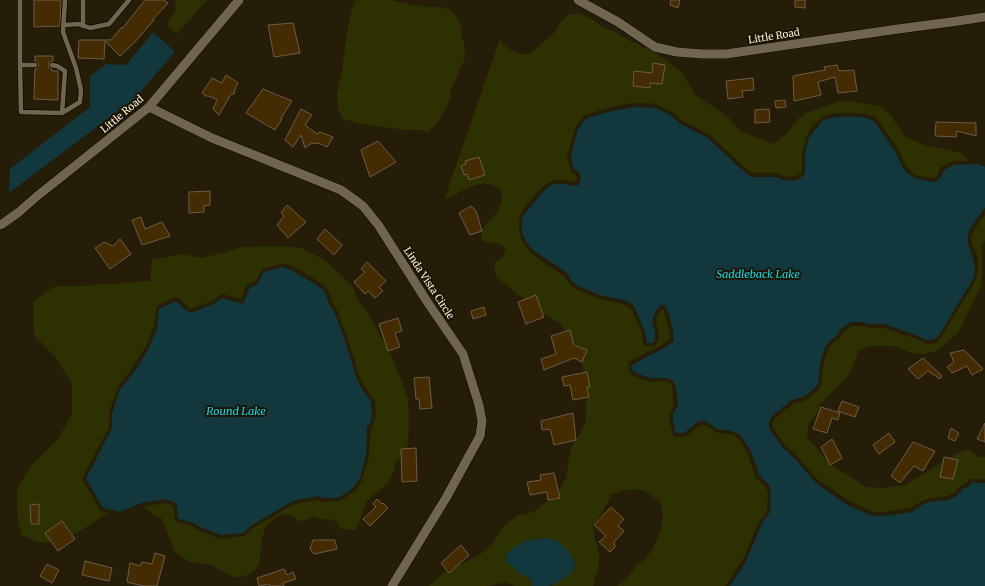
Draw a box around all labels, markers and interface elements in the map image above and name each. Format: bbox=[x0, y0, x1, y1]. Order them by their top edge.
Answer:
street label: Little Road bbox=[747, 26, 801, 46]
street label: Little Road bbox=[98, 92, 146, 136]
street label: Linda Vista Circle bbox=[401, 244, 457, 322]
water label: Saddleback Lake bbox=[716, 267, 800, 281]
water label: Round Lake bbox=[206, 404, 266, 418]

